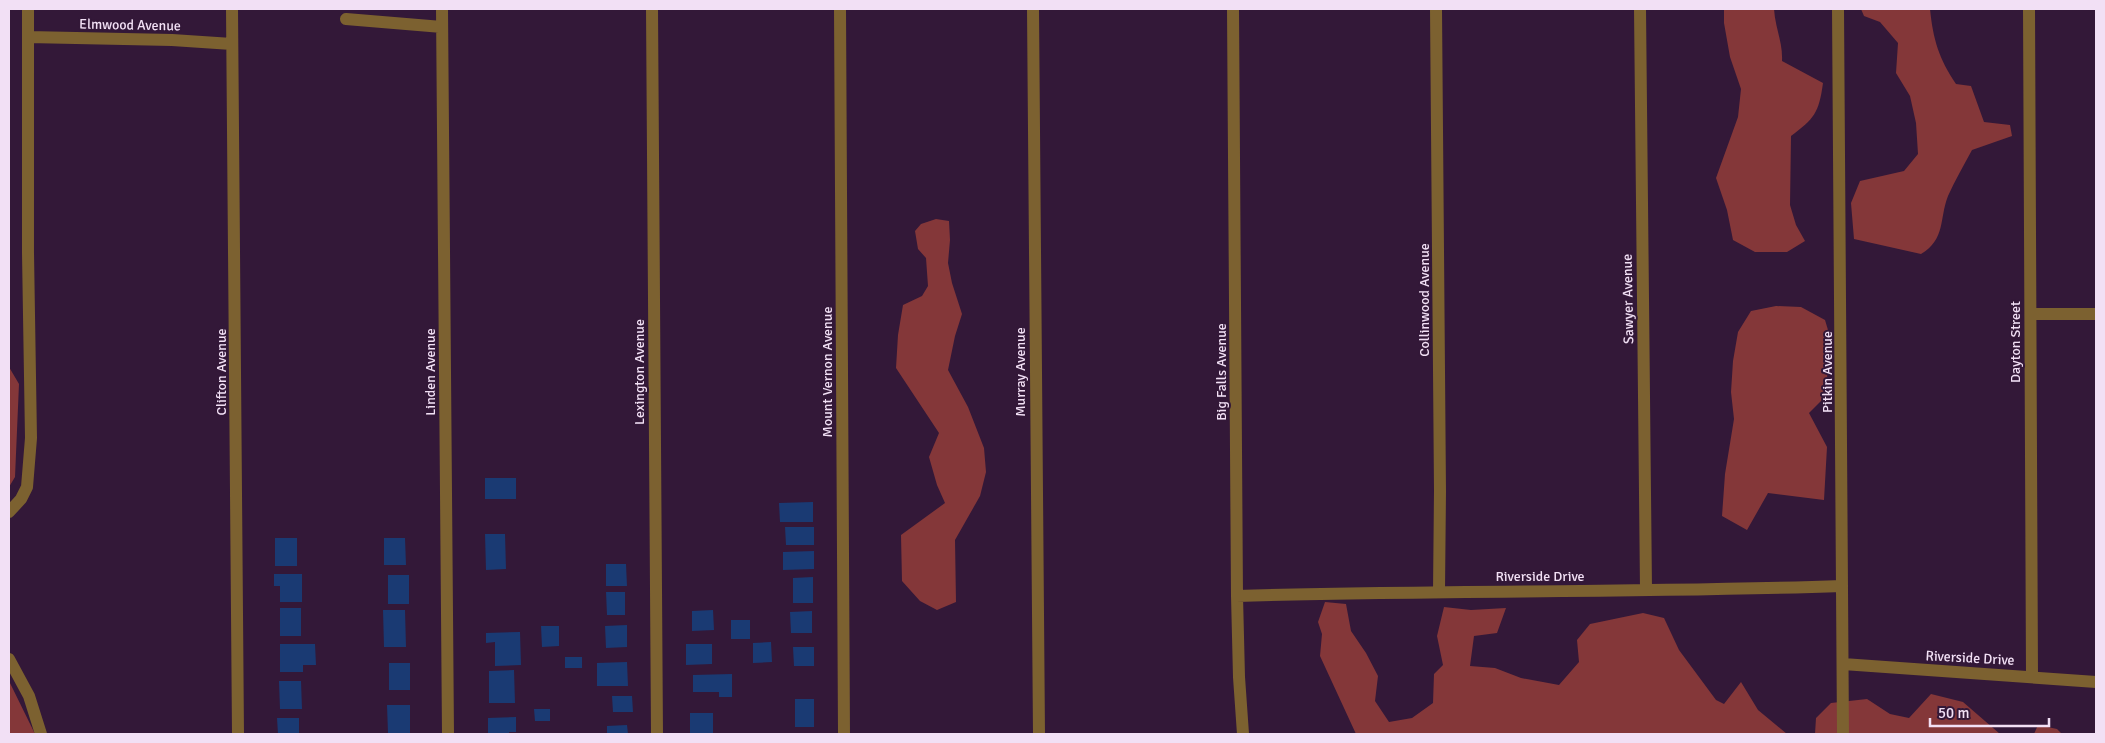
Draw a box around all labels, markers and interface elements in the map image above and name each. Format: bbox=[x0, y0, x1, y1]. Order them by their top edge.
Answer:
street label: Elmwood Avenue bbox=[79, 16, 181, 34]
street label: Collinwood Avenue bbox=[1416, 243, 1433, 357]
street label: Sawyer Avenue bbox=[1619, 254, 1637, 344]
street label: Dayton Street bbox=[2007, 301, 2024, 383]
street label: Mount Vernon Avenue bbox=[819, 307, 836, 437]
street label: Lexington Avenue bbox=[631, 319, 648, 425]
street label: Big Falls Avenue bbox=[1213, 323, 1230, 421]
street label: Murray Avenue bbox=[1012, 327, 1029, 417]
street label: Clifton Avenue bbox=[213, 328, 230, 416]
street label: Linden Avenue bbox=[422, 328, 439, 416]
street label: Pitkin Avenue bbox=[1819, 331, 1836, 413]
street label: Riverside Drive bbox=[1495, 568, 1585, 585]
street label: Riverside Drive bbox=[1925, 647, 2015, 669]
scale bar bbox=[1930, 696, 2049, 728]
text: 50 m bbox=[1938, 704, 1969, 722]

